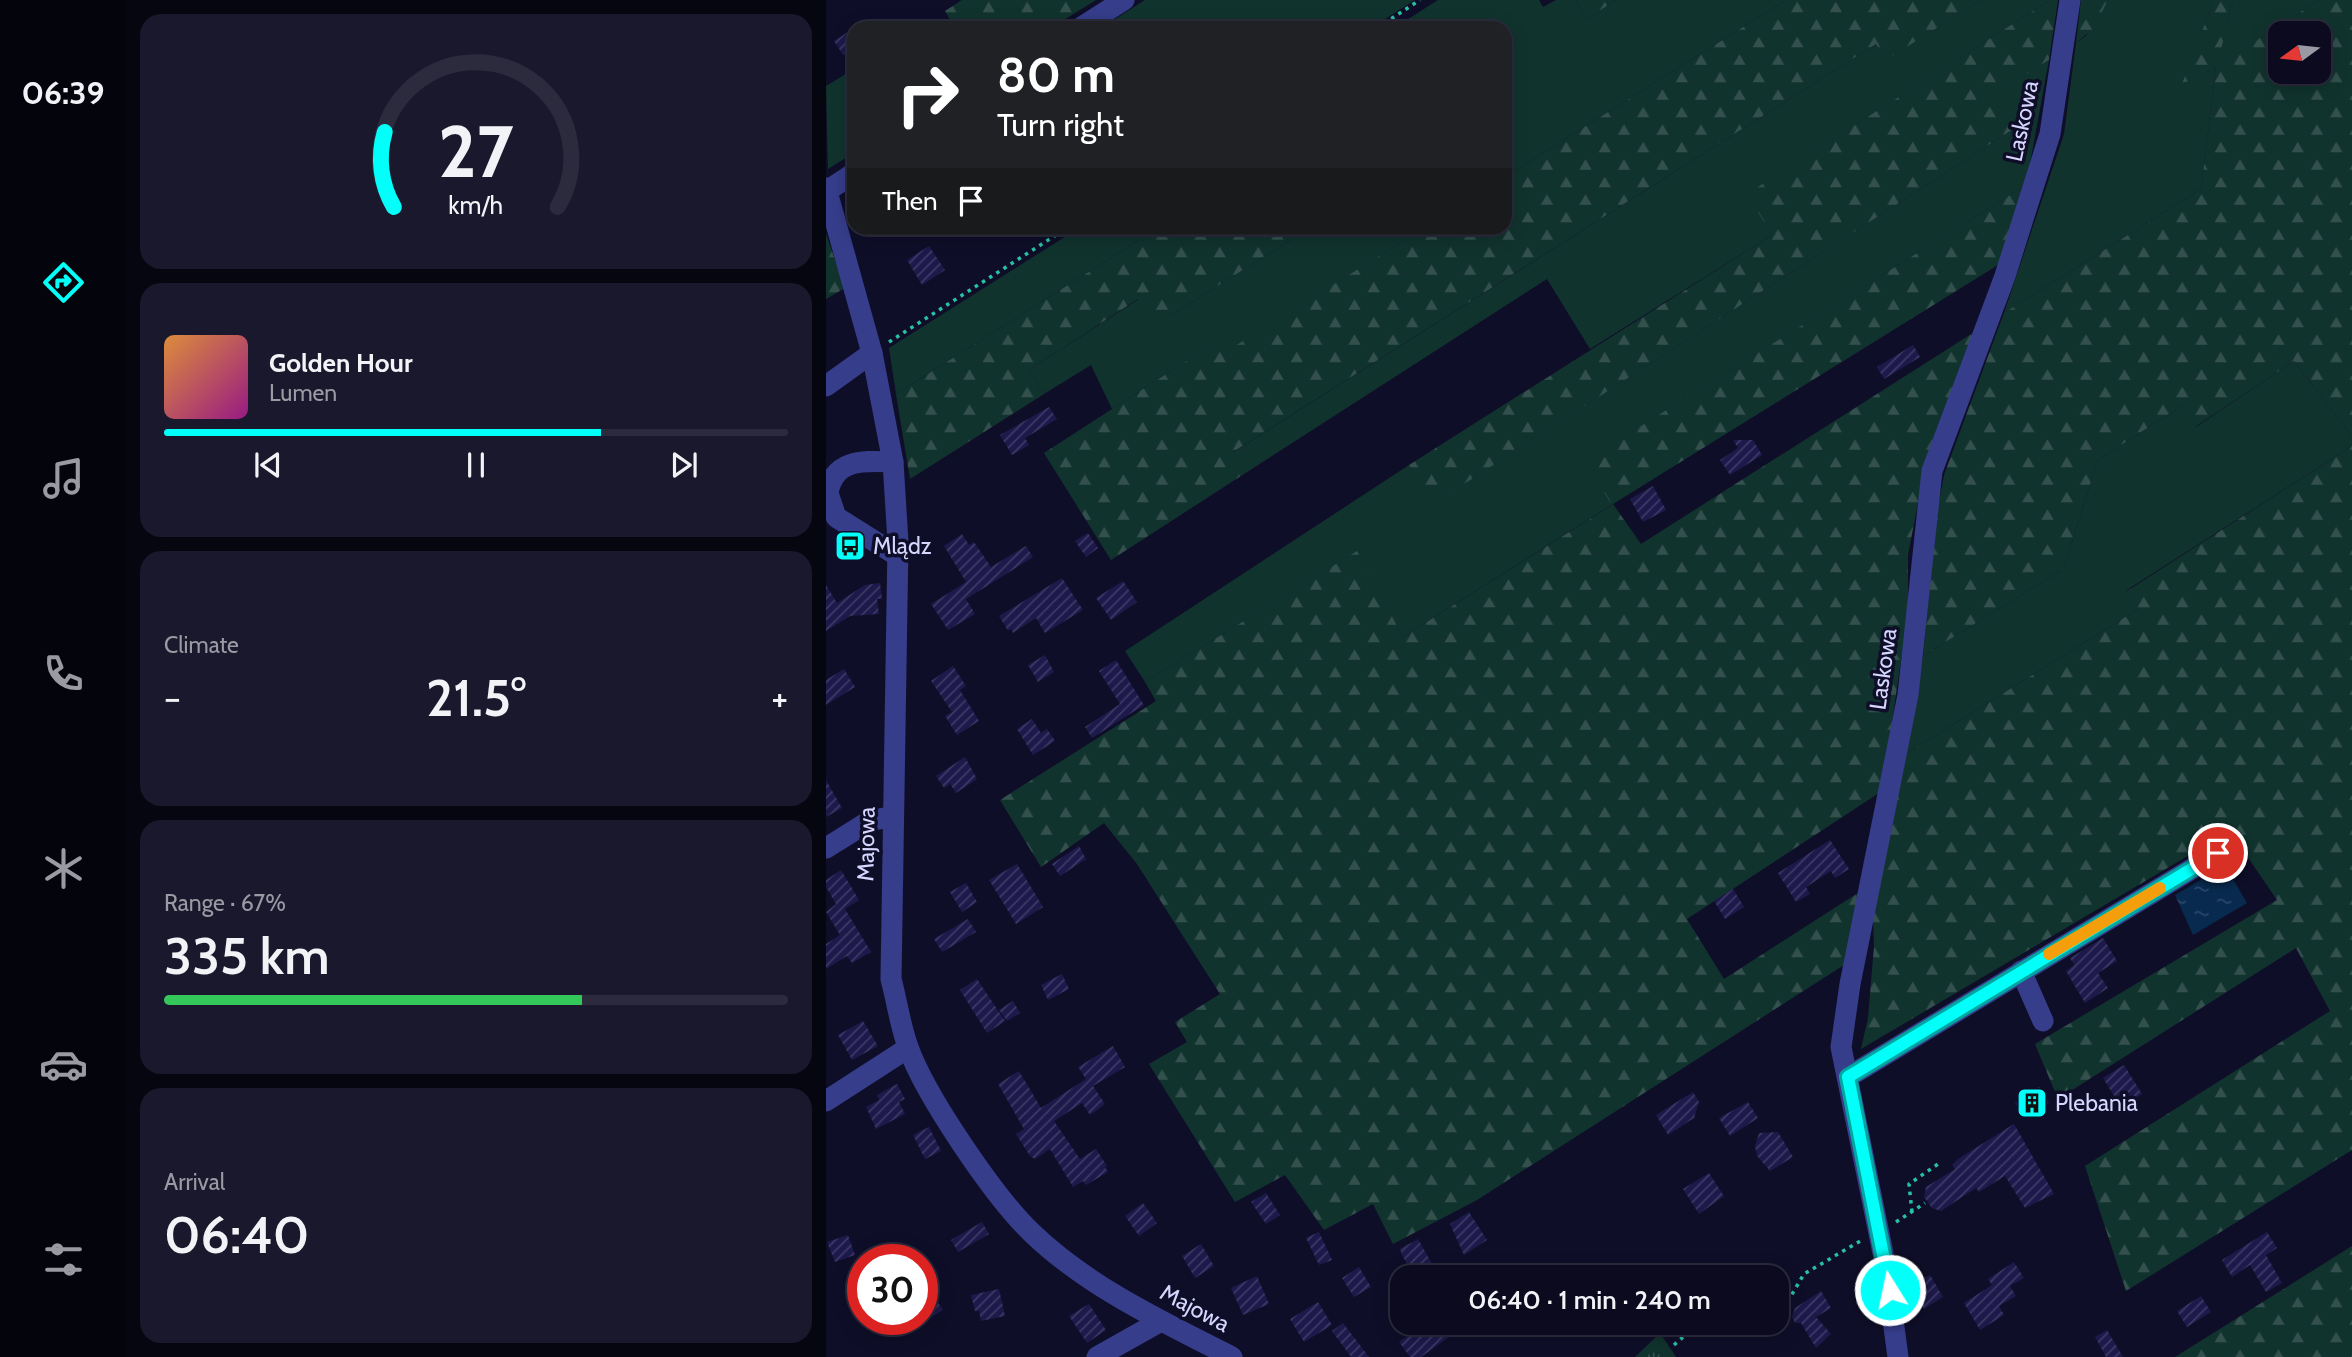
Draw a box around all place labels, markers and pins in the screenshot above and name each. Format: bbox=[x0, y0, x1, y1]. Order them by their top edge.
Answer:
bus stop icon: Mlądz bbox=[833, 529, 867, 563]
place label: Mlądz bbox=[873, 532, 932, 560]
pin bbox=[2188, 823, 2248, 883]
building icon: Plebania bbox=[2015, 1086, 2049, 1120]
place label: Plebania bbox=[2055, 1089, 2138, 1117]

